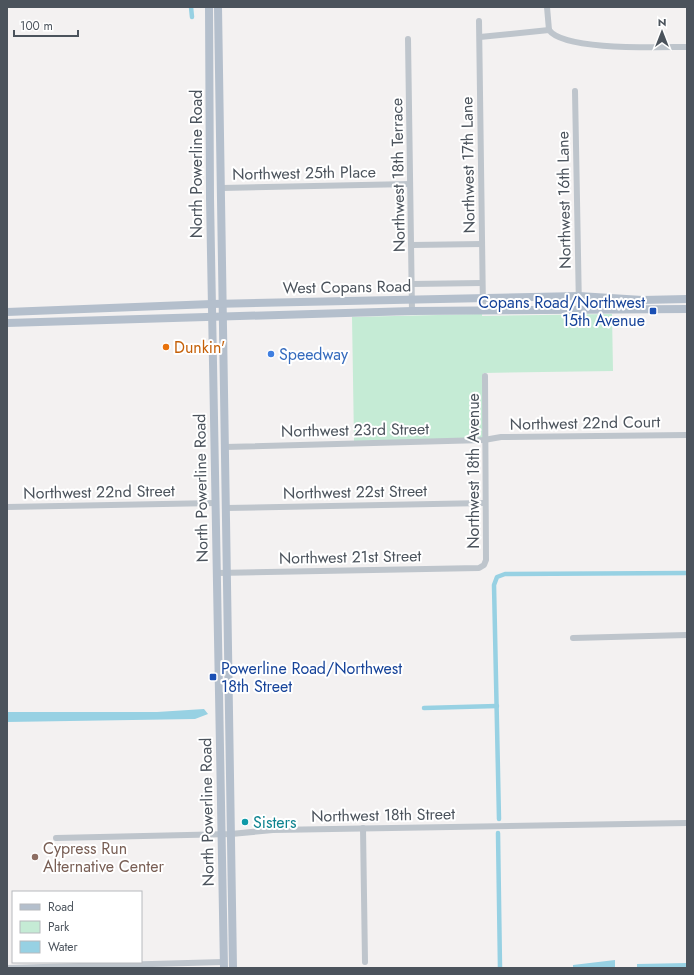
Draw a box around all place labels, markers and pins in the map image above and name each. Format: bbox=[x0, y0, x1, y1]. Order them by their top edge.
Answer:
place label: Copans Road/Northwest 15th Avenue bbox=[478, 291, 645, 332]
marker: Copans Road/Northwest 15th Avenue bbox=[648, 306, 658, 316]
place label: Dunkin' bbox=[174, 336, 225, 359]
marker: Dunkin' bbox=[161, 342, 171, 352]
place label: Speedway bbox=[279, 343, 349, 366]
marker: Speedway bbox=[266, 349, 276, 359]
place label: Powerline Road/Northwest 18th Street bbox=[221, 657, 402, 698]
marker: Powerline Road/Northwest 18th Street bbox=[208, 672, 218, 682]
place label: Sisters bbox=[253, 811, 296, 834]
marker: Sisters bbox=[240, 817, 250, 827]
place label: Cypress Run Alternative Center bbox=[43, 837, 164, 878]
marker: Cypress Run Alternative Center bbox=[30, 852, 40, 862]

